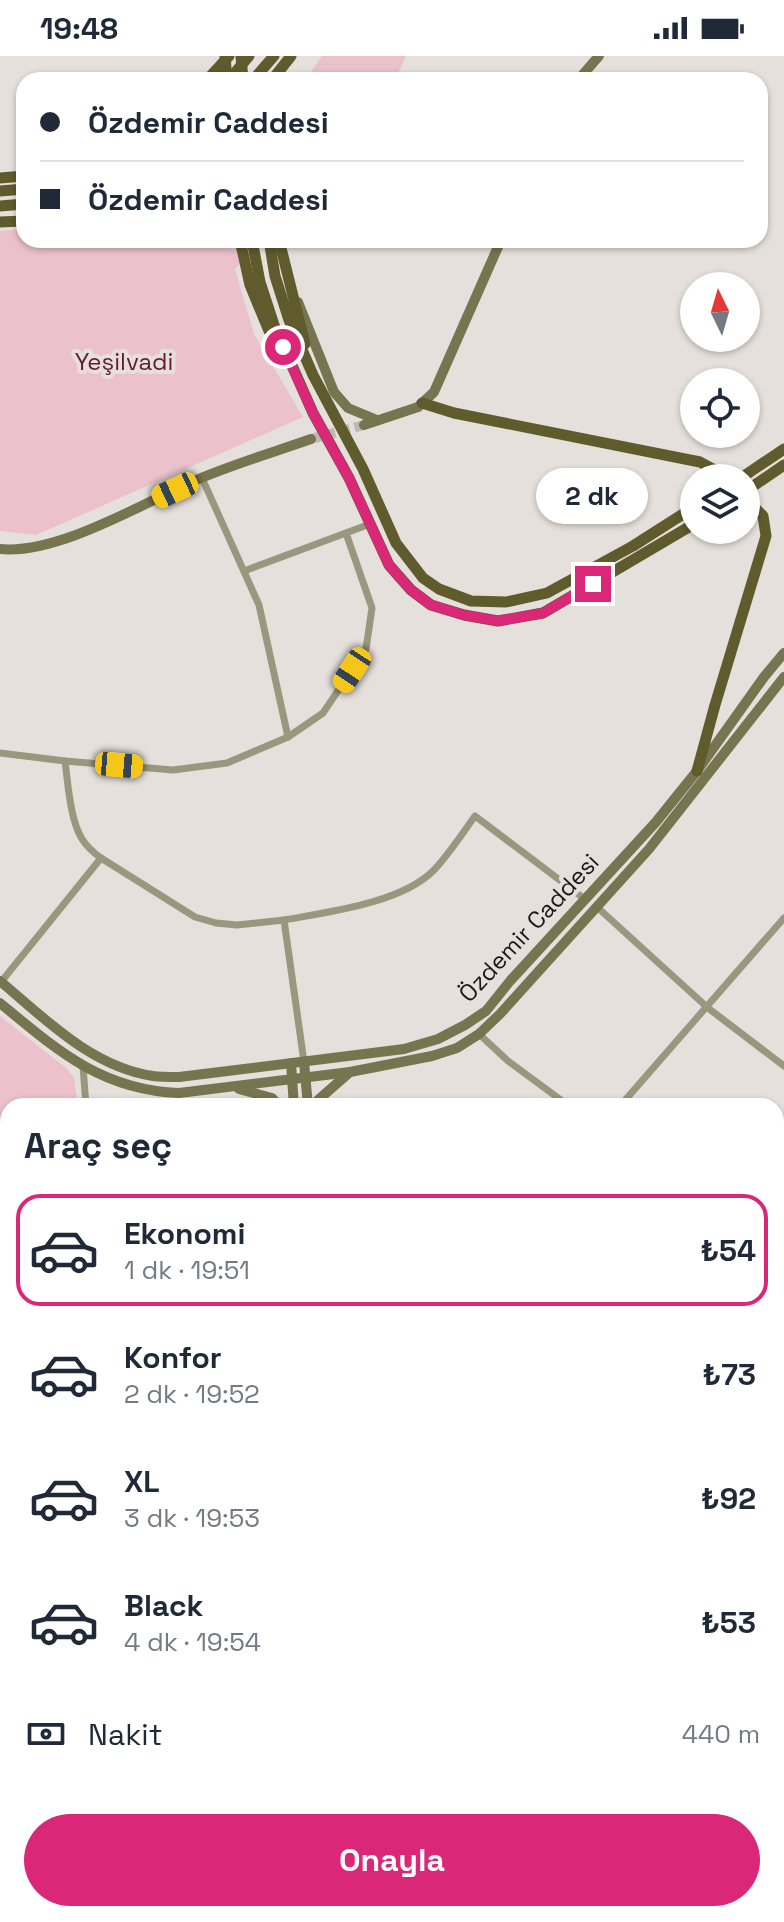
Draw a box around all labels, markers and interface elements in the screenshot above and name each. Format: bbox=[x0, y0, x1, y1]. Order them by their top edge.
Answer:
text: 19:48 bbox=[40, 9, 118, 48]
text: Özdemir Caddesi bbox=[88, 103, 329, 142]
text: Özdemir Caddesi bbox=[88, 180, 329, 219]
north arrow bbox=[680, 272, 760, 352]
map controls bbox=[680, 272, 760, 544]
route start bbox=[265, 329, 301, 365]
park label: Yeşilvadi bbox=[75, 346, 173, 377]
button: locate bbox=[680, 368, 760, 448]
button: layers bbox=[680, 464, 760, 544]
callout: 2 dk bbox=[537, 468, 649, 524]
car bbox=[148, 469, 202, 511]
text: 2 dk bbox=[565, 479, 619, 513]
route end bbox=[575, 566, 611, 602]
car bbox=[329, 643, 375, 697]
car bbox=[94, 751, 144, 779]
street label: Özdemir Caddesi bbox=[452, 847, 605, 1008]
text: Araç seç bbox=[24, 1123, 172, 1169]
icon: car bbox=[28, 1214, 100, 1286]
text: Ekonomi bbox=[124, 1214, 245, 1253]
text: ₺54 bbox=[700, 1231, 756, 1270]
text: 1 dk · 19:51 bbox=[124, 1253, 250, 1287]
icon: car bbox=[28, 1338, 100, 1410]
text: Konfor bbox=[124, 1338, 222, 1377]
text: ₺73 bbox=[703, 1355, 756, 1394]
text: 2 dk · 19:52 bbox=[124, 1377, 260, 1411]
icon: car bbox=[28, 1462, 100, 1534]
text: XL bbox=[124, 1462, 160, 1501]
text: ₺92 bbox=[701, 1479, 756, 1518]
text: 3 dk · 19:53 bbox=[124, 1501, 260, 1535]
icon: car bbox=[28, 1586, 100, 1658]
text: Black bbox=[124, 1586, 203, 1625]
text: ₺53 bbox=[701, 1603, 756, 1642]
text: 4 dk · 19:54 bbox=[124, 1625, 261, 1659]
icon: cash bbox=[24, 1712, 68, 1756]
text: Nakit bbox=[88, 1715, 162, 1754]
text: 440 m bbox=[682, 1717, 760, 1751]
button: Onayla bbox=[24, 1814, 760, 1906]

